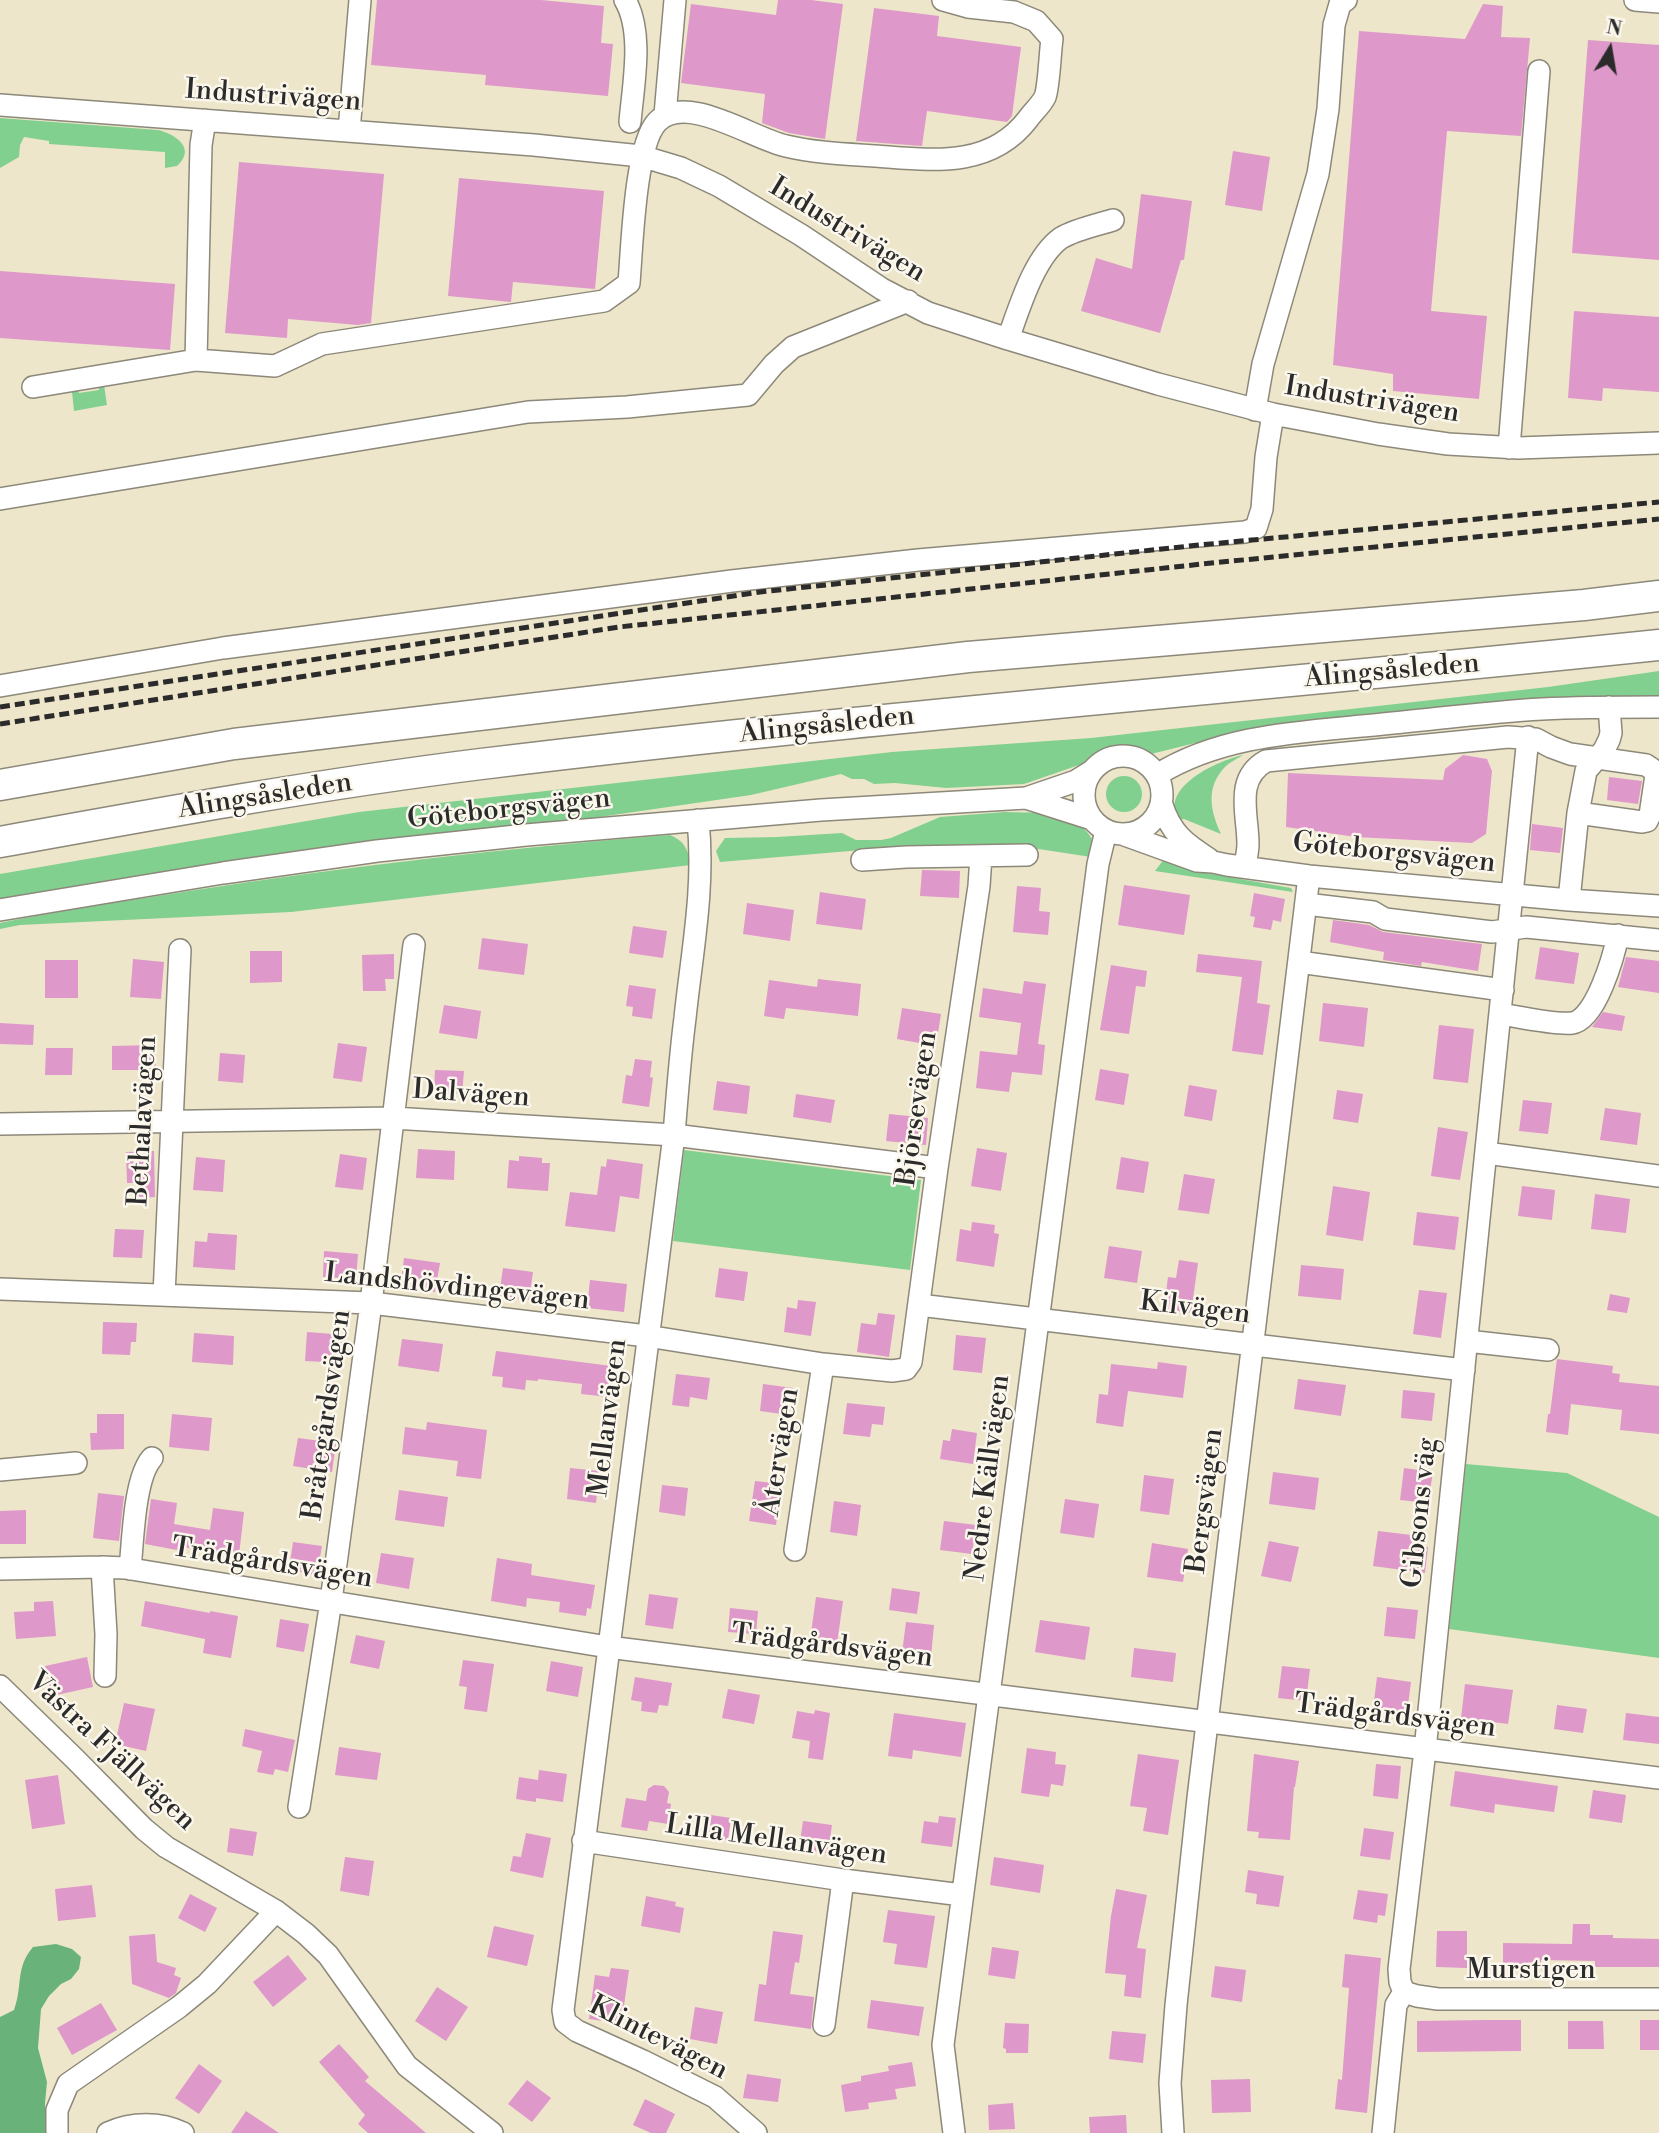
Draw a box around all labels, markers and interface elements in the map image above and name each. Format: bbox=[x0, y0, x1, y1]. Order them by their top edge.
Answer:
north arrow bbox=[1575, 14, 1645, 84]
text: N bbox=[1604, 15, 1624, 42]
street label: Industrivägen bbox=[184, 74, 362, 120]
street label: Industrivägen bbox=[763, 171, 931, 291]
street label: Industrivägen bbox=[1282, 371, 1462, 431]
street label: Alingsåsleden bbox=[1303, 648, 1481, 696]
street label: Alingsåsleden bbox=[738, 700, 916, 752]
street label: Alingsåsleden bbox=[176, 767, 354, 827]
street label: Göteborgsvägen bbox=[406, 783, 612, 837]
street label: Göteborgsvägen bbox=[1291, 827, 1497, 881]
street label: Björsevägen bbox=[891, 1029, 945, 1189]
street label: Bethalavägen bbox=[123, 1035, 165, 1207]
street label: Dalvägen bbox=[411, 1074, 531, 1116]
street label: Landshövdingevägen bbox=[323, 1257, 591, 1319]
street label: Kilvägen bbox=[1138, 1286, 1252, 1332]
street label: Bråtegårdsvägen bbox=[297, 1308, 359, 1522]
street label: Mellanvägen bbox=[583, 1337, 635, 1499]
street label: Nedre Källvägen bbox=[960, 1373, 1018, 1583]
street label: Återvägen bbox=[754, 1386, 808, 1518]
street label: Bergsvägen bbox=[1180, 1426, 1232, 1576]
street label: Gibsons väg bbox=[1396, 1436, 1446, 1590]
street label: Trädgårdsvägen bbox=[169, 1532, 375, 1596]
street label: Trädgårdsvägen bbox=[729, 1618, 935, 1676]
street label: Västra Fjällvägen bbox=[20, 1666, 202, 1838]
street label: Trädgårdsvägen bbox=[1292, 1688, 1498, 1746]
street label: Lilla Mellanvägen bbox=[663, 1809, 889, 1873]
street label: Murstigen bbox=[1466, 1954, 1596, 1988]
street label: Klintevägen bbox=[583, 1990, 733, 2088]

